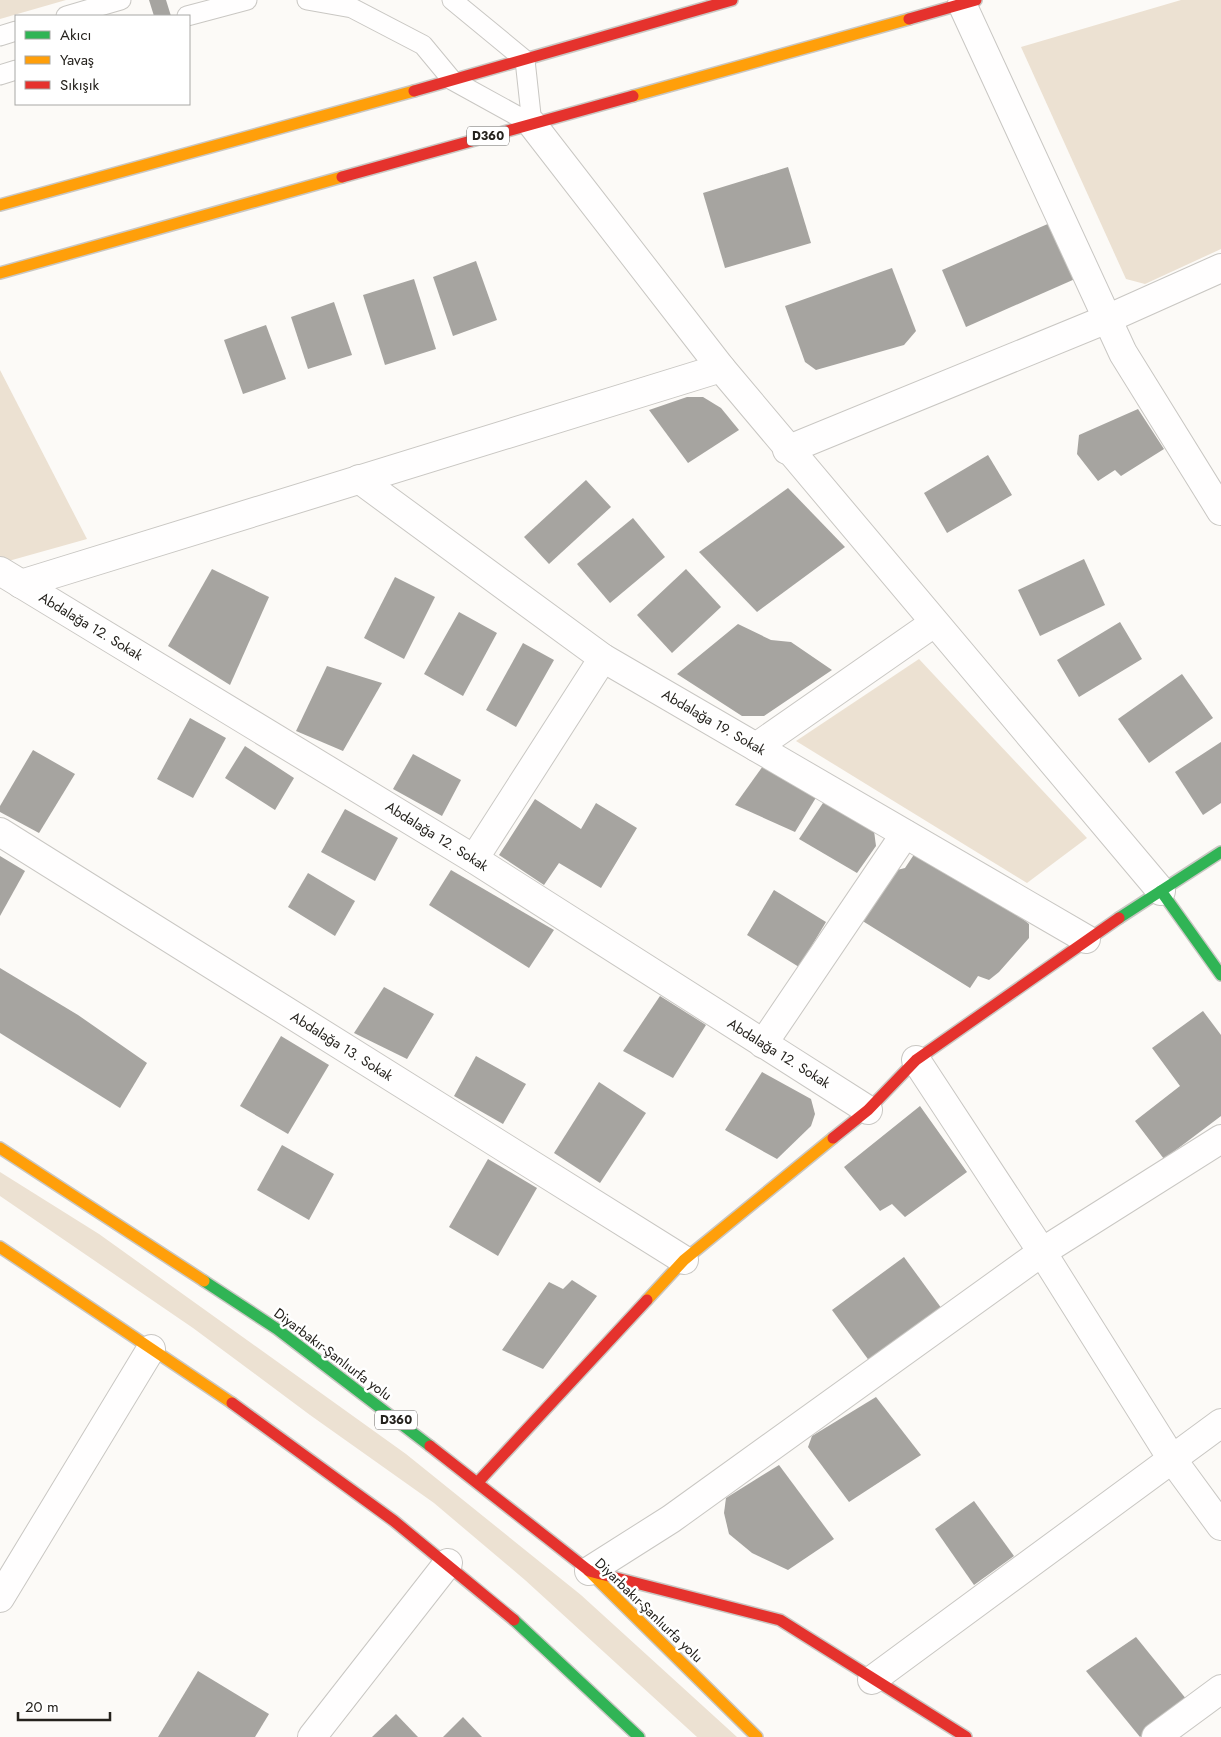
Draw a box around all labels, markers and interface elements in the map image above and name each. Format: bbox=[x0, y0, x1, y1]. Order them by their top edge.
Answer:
legend bbox=[15, 15, 190, 105]
text: Akıcı bbox=[60, 24, 91, 46]
text: Yavaş bbox=[60, 49, 94, 71]
text: Sıkışık bbox=[60, 74, 100, 96]
road number: D360 bbox=[467, 126, 509, 146]
street label: Abdalağa 12. Sokak bbox=[35, 587, 147, 665]
street label: Abdalağa 19. Sokak bbox=[658, 684, 770, 760]
street label: Abdalağa 12. Sokak bbox=[382, 796, 493, 876]
street label: Abdalağa 13. Sokak bbox=[287, 1006, 398, 1086]
street label: Abdalağa 12. Sokak bbox=[724, 1013, 835, 1093]
street label: Diyarbakır-Şanlıurfa yolu bbox=[270, 1303, 396, 1405]
road number: D360 bbox=[375, 1410, 417, 1430]
street label: Diyarbakır-Şanlıurfa yolu bbox=[591, 1553, 707, 1667]
scale bar bbox=[18, 1690, 110, 1722]
text: 20 m bbox=[25, 1696, 59, 1718]

